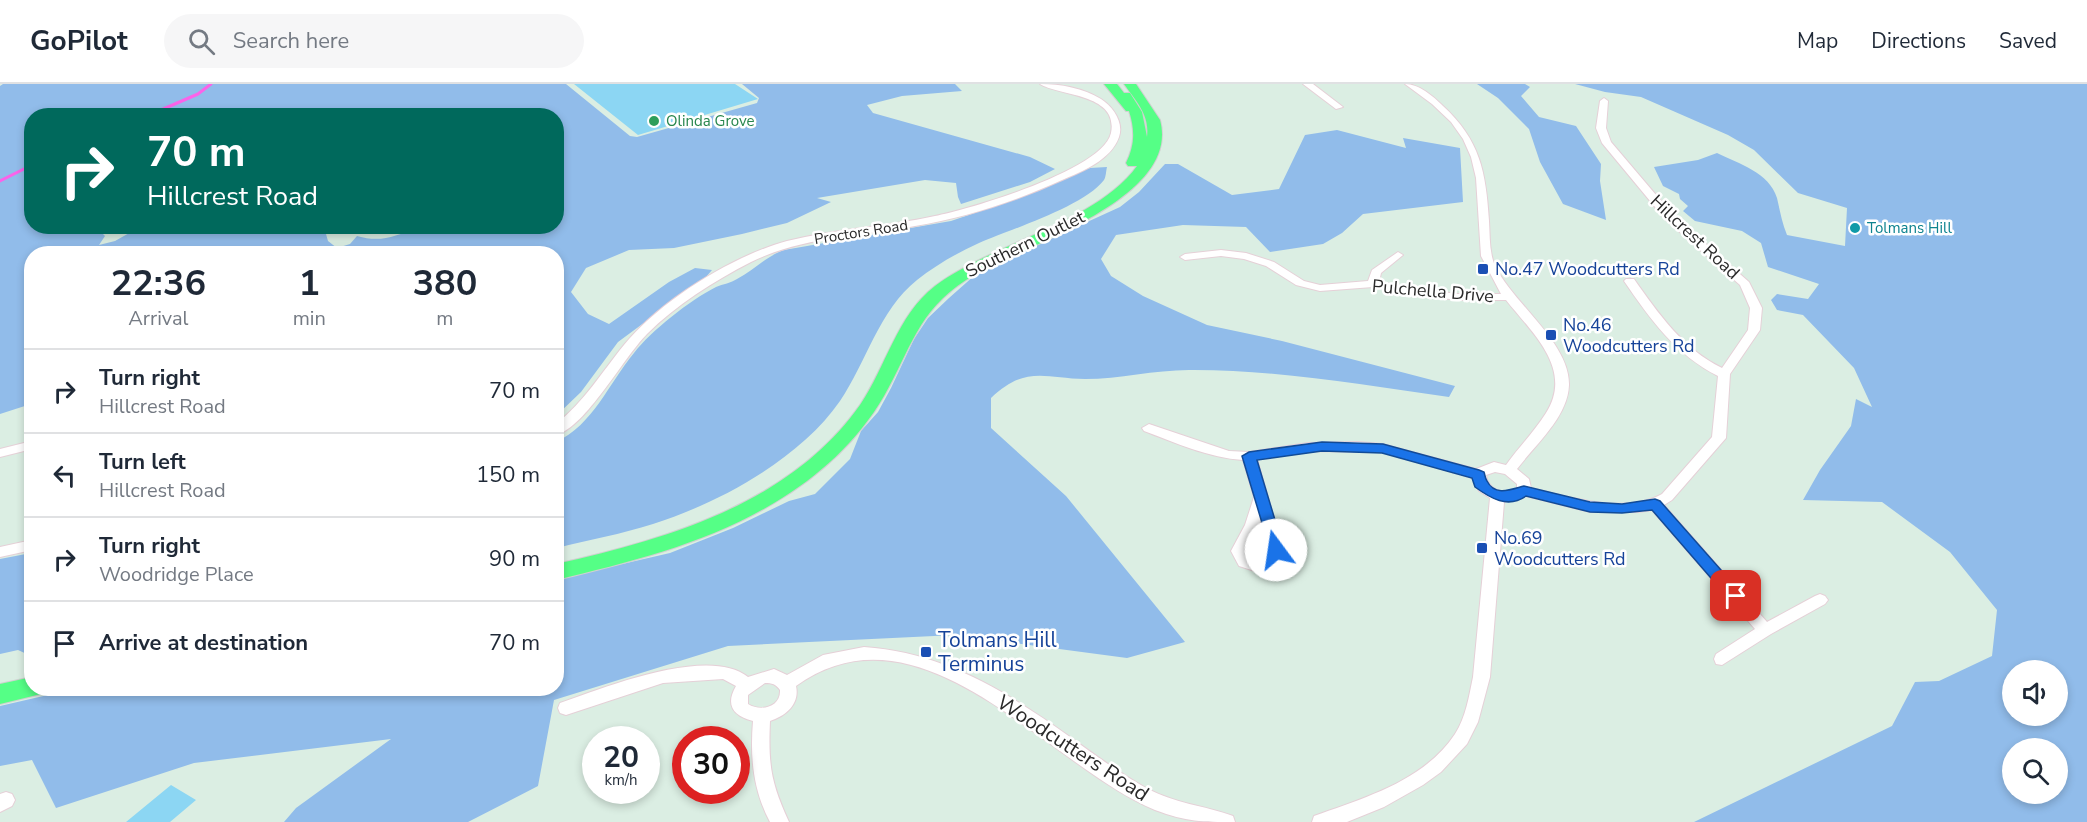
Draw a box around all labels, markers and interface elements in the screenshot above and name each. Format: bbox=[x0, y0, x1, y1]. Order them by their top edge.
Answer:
search box bbox=[164, 14, 584, 68]
text: GoPilot bbox=[30, 22, 128, 60]
icon: search bbox=[185, 25, 218, 58]
text: Search here bbox=[233, 26, 349, 56]
text: Map bbox=[1797, 27, 1838, 55]
text: Directions bbox=[1871, 27, 1966, 55]
text: Saved bbox=[1999, 27, 2057, 55]
place label: Olinda Grove bbox=[666, 111, 755, 131]
marker: Olinda Grove bbox=[647, 114, 661, 128]
text: 70 m bbox=[147, 124, 246, 181]
icon: right bbox=[48, 132, 126, 210]
text: Hillcrest Road bbox=[147, 178, 318, 215]
street label: Hillcrest Road bbox=[1645, 189, 1745, 285]
street label: Southern Outlet bbox=[961, 204, 1089, 283]
street label: Proctors Road bbox=[813, 215, 909, 249]
place label: Tolmans Hill bbox=[1867, 218, 1952, 238]
marker: Tolmans Hill bbox=[1848, 221, 1862, 235]
place label: No.47 Woodcutters Rd bbox=[1495, 257, 1680, 281]
text: 22:36 bbox=[111, 259, 206, 308]
text: 1 bbox=[298, 259, 320, 308]
text: 380 bbox=[412, 259, 477, 308]
marker: No.47 Woodcutters Rd bbox=[1476, 262, 1490, 276]
street label: Pulchella Drive bbox=[1371, 274, 1495, 308]
text: Arrival bbox=[128, 305, 188, 332]
text: min bbox=[293, 305, 326, 332]
text: m bbox=[436, 305, 453, 332]
place label: No.46 Woodcutters Rd bbox=[1563, 313, 1695, 358]
marker: No.46 Woodcutters Rd bbox=[1544, 328, 1558, 342]
text: Turn right bbox=[99, 363, 200, 393]
icon: right bbox=[48, 375, 81, 408]
text: 70 m bbox=[489, 376, 540, 406]
text: Hillcrest Road bbox=[99, 393, 226, 420]
text: Turn left bbox=[99, 447, 186, 477]
icon: left bbox=[48, 459, 81, 492]
text: 150 m bbox=[476, 460, 540, 490]
text: Hillcrest Road bbox=[99, 477, 226, 504]
position arrow bbox=[1244, 518, 1308, 582]
place label: No.69 Woodcutters Rd bbox=[1494, 526, 1626, 571]
text: Turn right bbox=[99, 531, 200, 561]
marker: No.69 Woodcutters Rd bbox=[1475, 541, 1489, 555]
icon: right bbox=[48, 543, 81, 576]
text: 90 m bbox=[489, 544, 540, 574]
text: Woodridge Place bbox=[99, 561, 254, 588]
pin bbox=[1710, 570, 1761, 621]
icon: arrive bbox=[1719, 579, 1752, 612]
place label: Tolmans Hill Terminus bbox=[938, 626, 1058, 678]
icon: arrive bbox=[48, 627, 81, 660]
text: Arrive at destination bbox=[99, 628, 308, 658]
text: 70 m bbox=[489, 628, 540, 658]
marker: Tolmans Hill Terminus bbox=[919, 645, 933, 659]
map controls bbox=[2002, 660, 2068, 804]
button: sound bbox=[2002, 660, 2068, 726]
street label: Woodcutters Road bbox=[991, 688, 1155, 808]
speed limit sign: 30 bbox=[672, 726, 750, 804]
text: 20 bbox=[603, 737, 639, 778]
button: search bbox=[2002, 738, 2068, 804]
text: km/h bbox=[604, 770, 638, 790]

